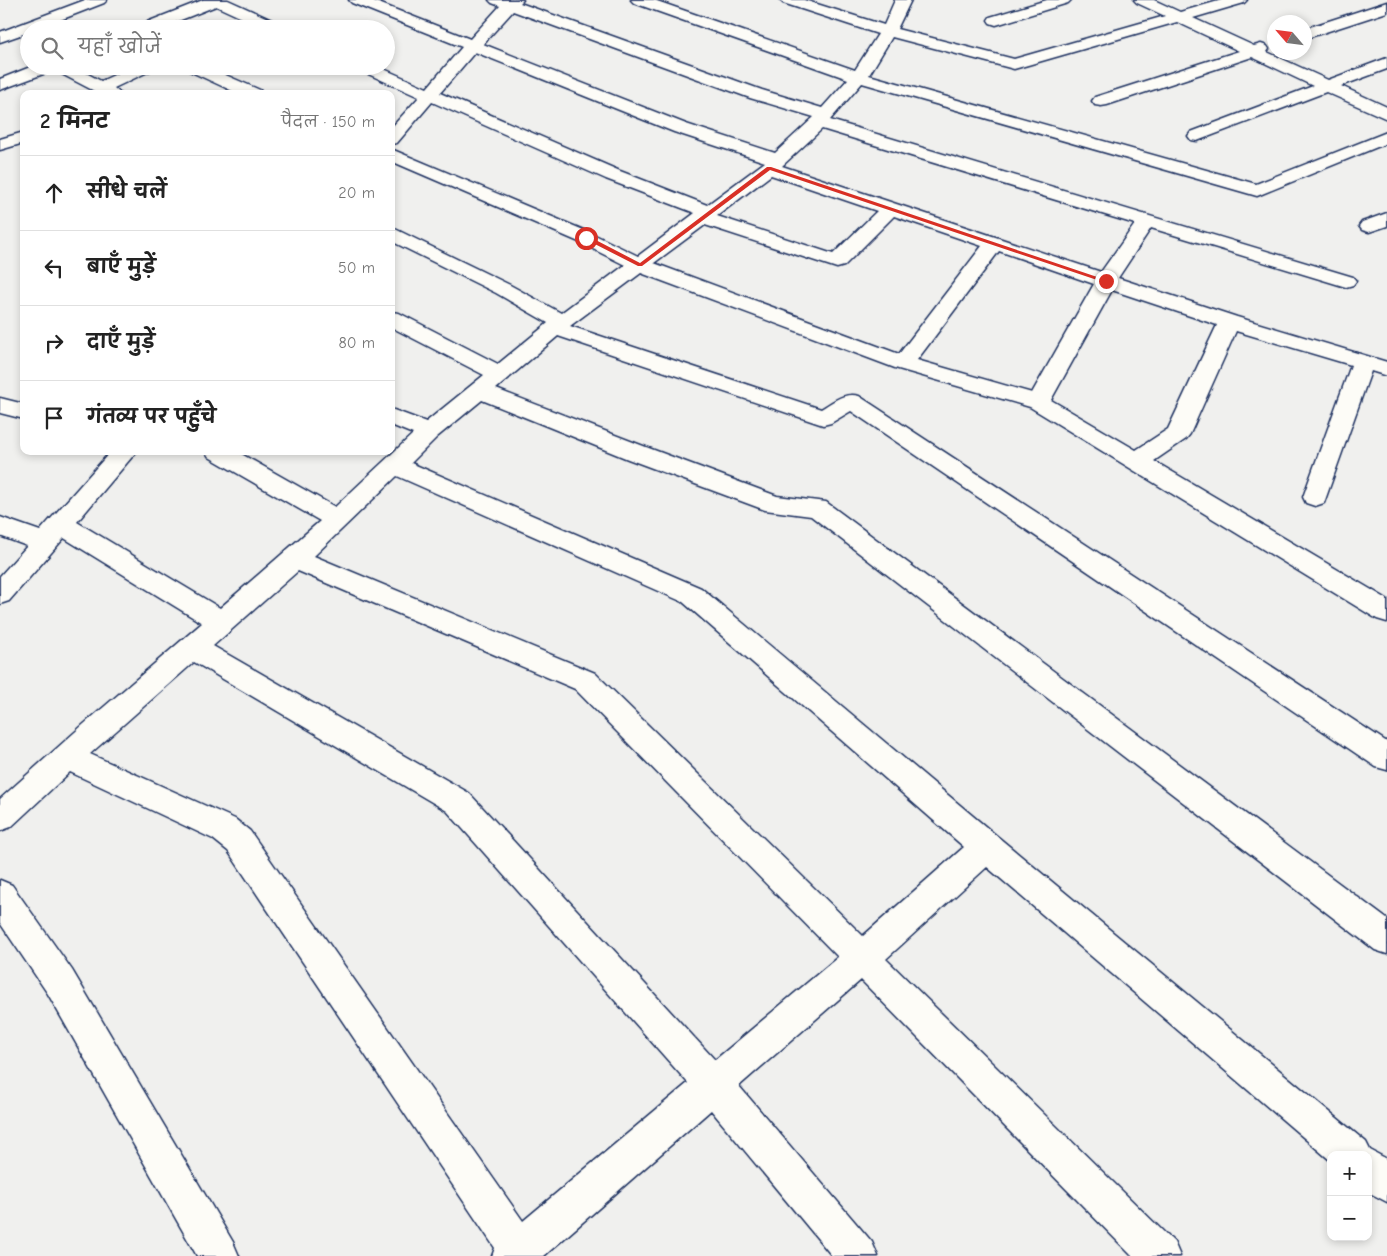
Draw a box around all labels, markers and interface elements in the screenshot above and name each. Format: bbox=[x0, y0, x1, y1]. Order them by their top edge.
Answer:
north arrow bbox=[1267, 15, 1312, 60]
search box bbox=[20, 20, 395, 75]
icon: search bbox=[38, 34, 66, 62]
text: यहाँ खोजें bbox=[78, 36, 161, 58]
text: 2 मिनट bbox=[40, 109, 109, 133]
text: पैदल · 150 m bbox=[281, 113, 375, 131]
icon: ahead bbox=[40, 179, 68, 207]
text: सीधे चलें bbox=[87, 181, 167, 203]
text: 20 m bbox=[338, 184, 375, 202]
route start bbox=[575, 227, 598, 250]
icon: left bbox=[40, 254, 68, 282]
text: बाएँ मुड़ें bbox=[87, 256, 156, 278]
text: 50 m bbox=[338, 259, 375, 277]
route end bbox=[1095, 270, 1118, 293]
icon: right bbox=[40, 329, 68, 357]
text: दाएँ मुड़ें bbox=[87, 331, 155, 353]
text: 80 m bbox=[338, 334, 375, 352]
icon: arrive bbox=[40, 404, 68, 432]
text: गंतव्य पर पहुँचे bbox=[87, 406, 216, 428]
map controls bbox=[1327, 1151, 1372, 1241]
button: + bbox=[1327, 1151, 1372, 1196]
button: − bbox=[1327, 1196, 1372, 1241]

